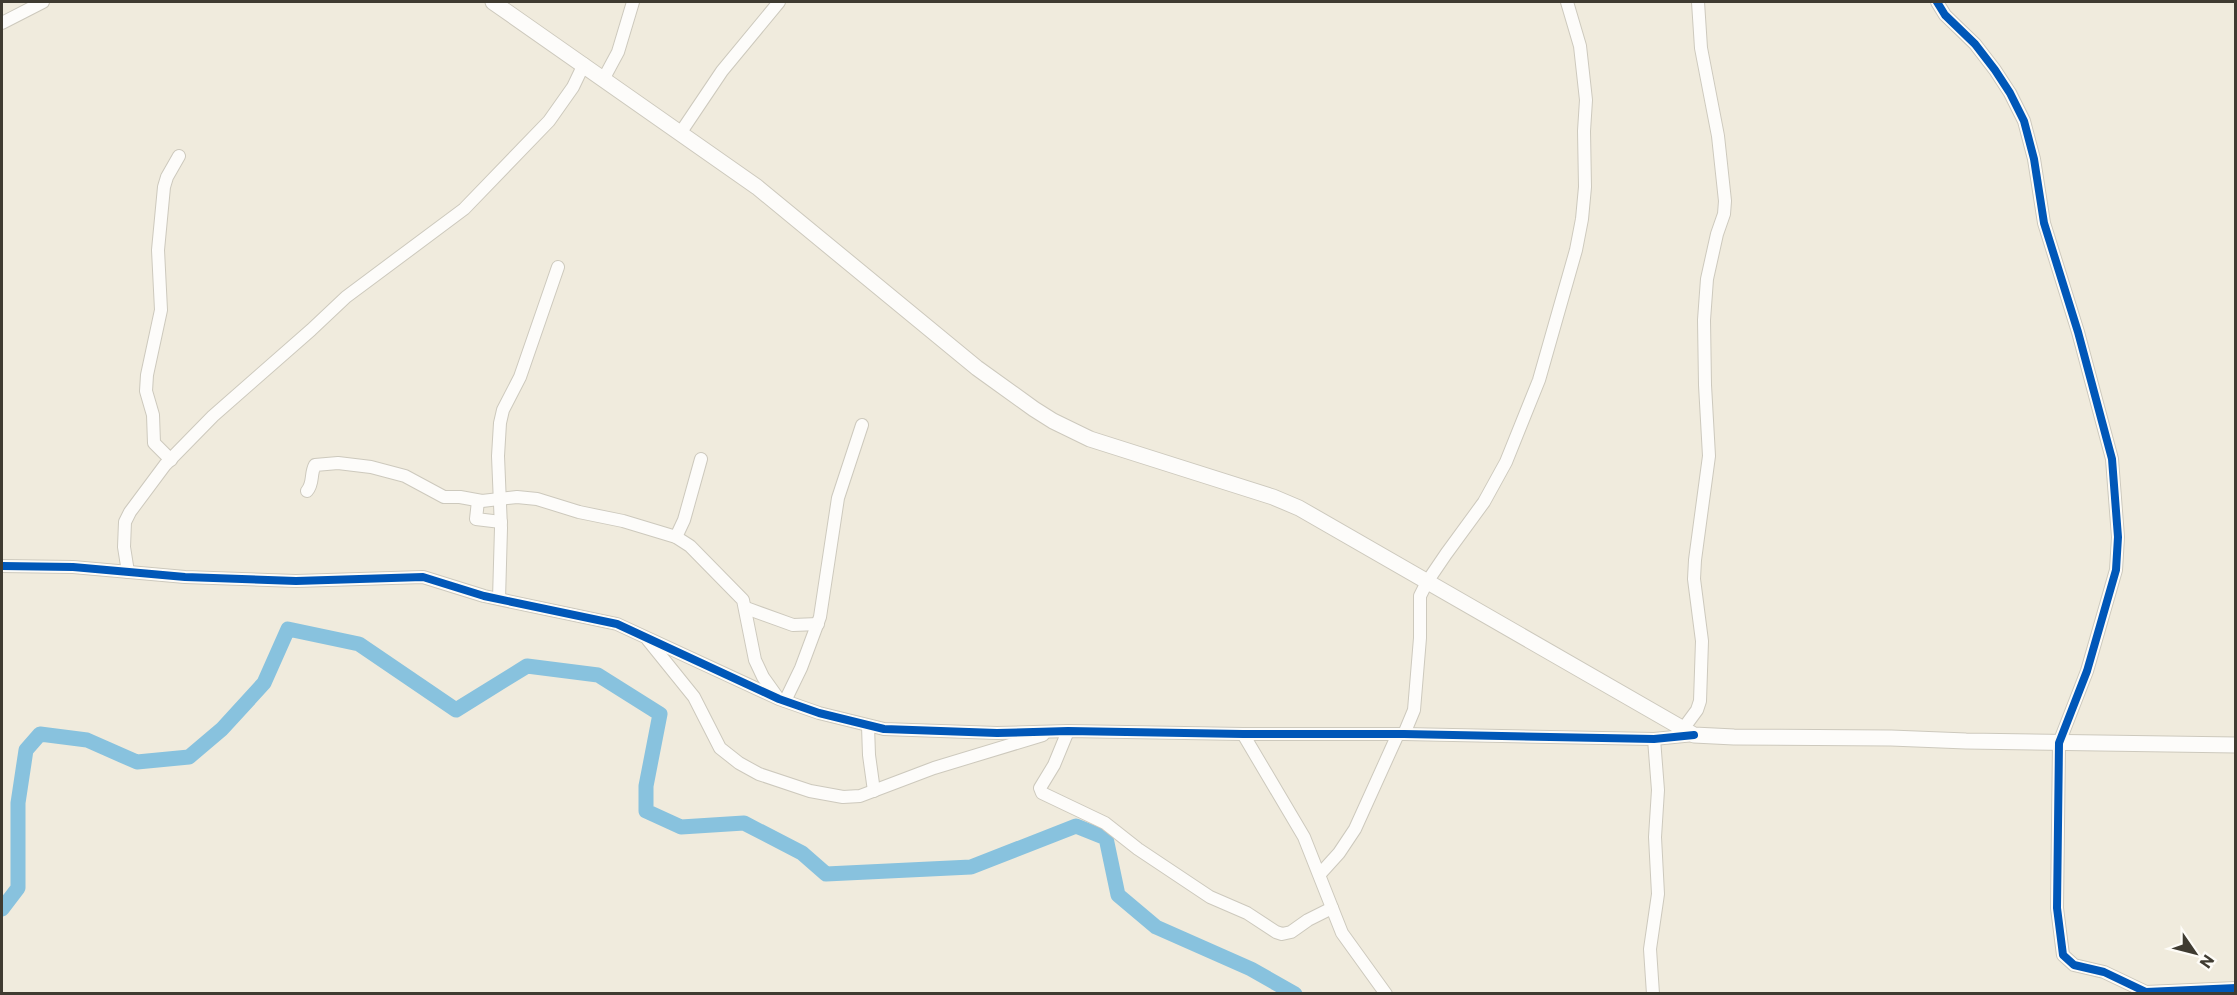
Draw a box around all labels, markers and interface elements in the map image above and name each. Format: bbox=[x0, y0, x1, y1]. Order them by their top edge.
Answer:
north arrow bbox=[2165, 923, 2225, 983]
text: N bbox=[2196, 952, 2219, 972]

